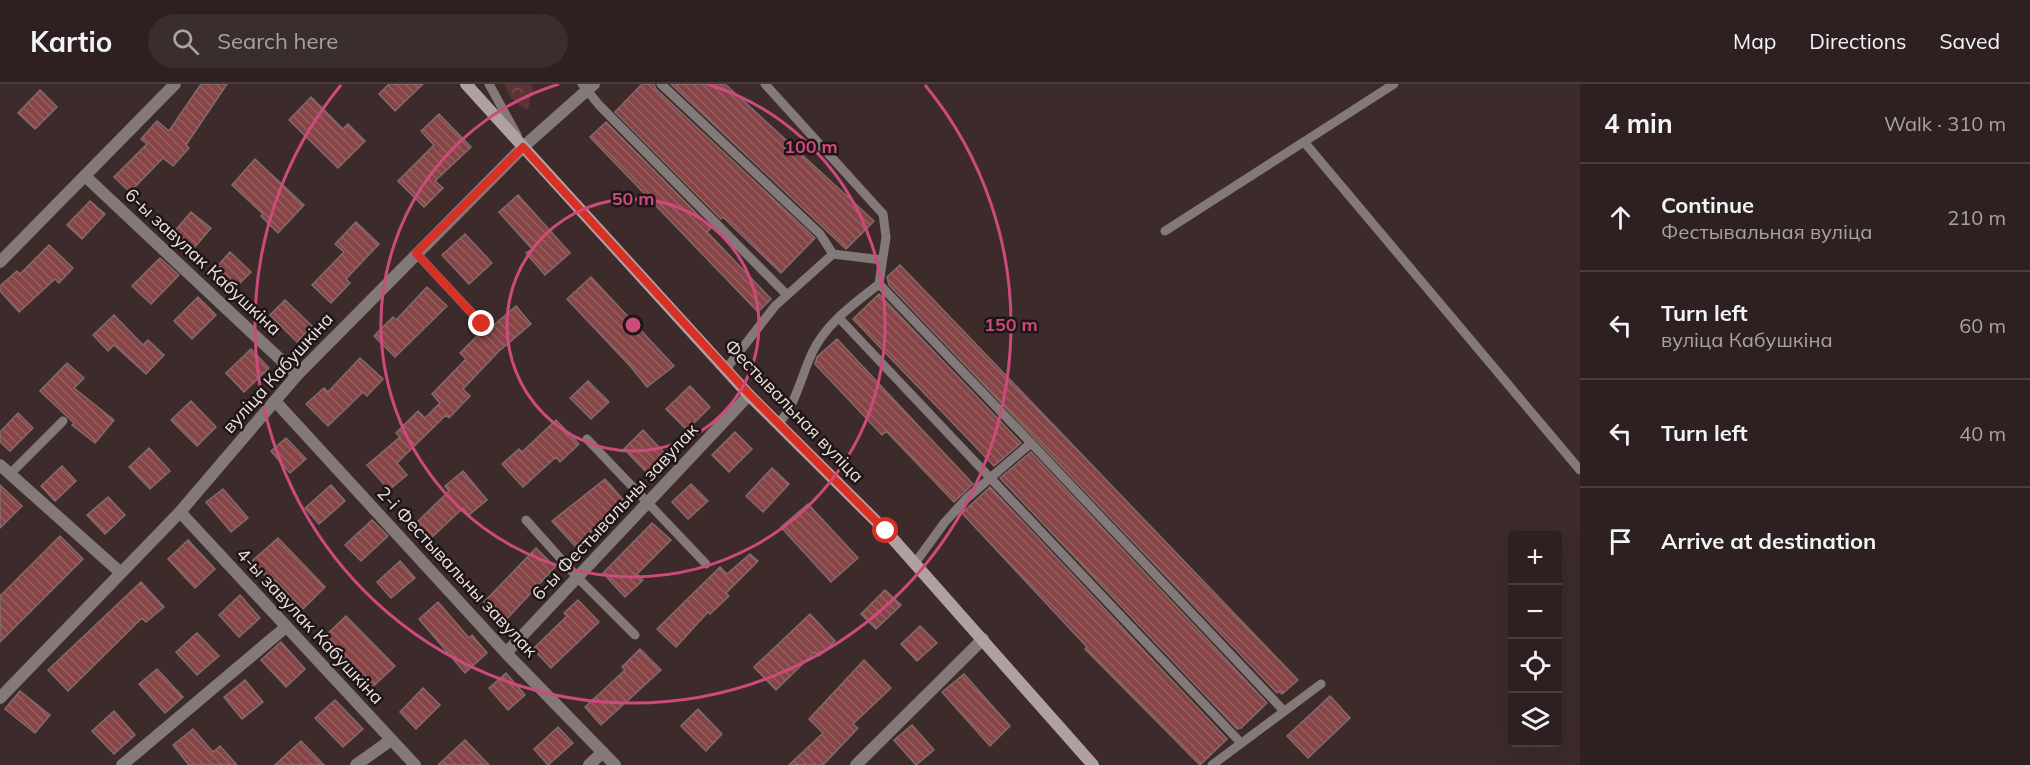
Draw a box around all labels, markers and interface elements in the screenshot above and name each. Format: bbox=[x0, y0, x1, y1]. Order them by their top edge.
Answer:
search box bbox=[148, 14, 568, 68]
text: Kartio bbox=[30, 24, 112, 59]
icon: search bbox=[169, 25, 202, 58]
text: Search here bbox=[217, 27, 338, 55]
text: Map bbox=[1733, 28, 1776, 54]
text: Directions bbox=[1809, 28, 1906, 54]
text: Saved bbox=[1939, 28, 2000, 54]
text: 4 min bbox=[1604, 107, 1673, 140]
text: Walk · 310 m bbox=[1884, 111, 2006, 136]
text: 100 m bbox=[784, 135, 838, 158]
street label: 6-ы завулак Кабушкіна bbox=[120, 183, 286, 340]
text: 50 m bbox=[612, 187, 654, 210]
text: Continue bbox=[1661, 191, 1754, 219]
icon: ahead bbox=[1604, 201, 1637, 234]
text: 210 m bbox=[1947, 205, 2006, 230]
text: Фестывальная вуліца bbox=[1661, 219, 1872, 244]
text: Turn left bbox=[1661, 299, 1748, 327]
street label: вуліца Кабушкіна bbox=[217, 308, 338, 438]
icon: left bbox=[1604, 309, 1637, 342]
route end bbox=[468, 310, 494, 336]
text: 150 m bbox=[984, 313, 1038, 336]
text: 60 m bbox=[1959, 313, 2006, 338]
centre of rings bbox=[623, 315, 643, 335]
text: вуліца Кабушкіна bbox=[1661, 327, 1833, 352]
street label: Фестывальная вуліца bbox=[720, 334, 869, 487]
icon: left bbox=[1604, 417, 1637, 450]
street label: 6-ы Фестывальны завулак bbox=[526, 418, 703, 605]
text: Turn left bbox=[1661, 419, 1748, 447]
text: 40 m bbox=[1959, 421, 2006, 446]
street label: 2-і Фестывальны завулак bbox=[372, 482, 543, 662]
route start bbox=[872, 517, 898, 543]
icon: arrive bbox=[1604, 525, 1637, 558]
text: Arrive at destination bbox=[1661, 527, 1876, 555]
map controls bbox=[1508, 531, 1562, 747]
button: + bbox=[1508, 531, 1562, 585]
street label: 4-ы завулак Кабушкіна bbox=[232, 543, 389, 709]
button: − bbox=[1508, 585, 1562, 639]
button: locate bbox=[1508, 639, 1562, 693]
button: layers bbox=[1508, 693, 1562, 747]

